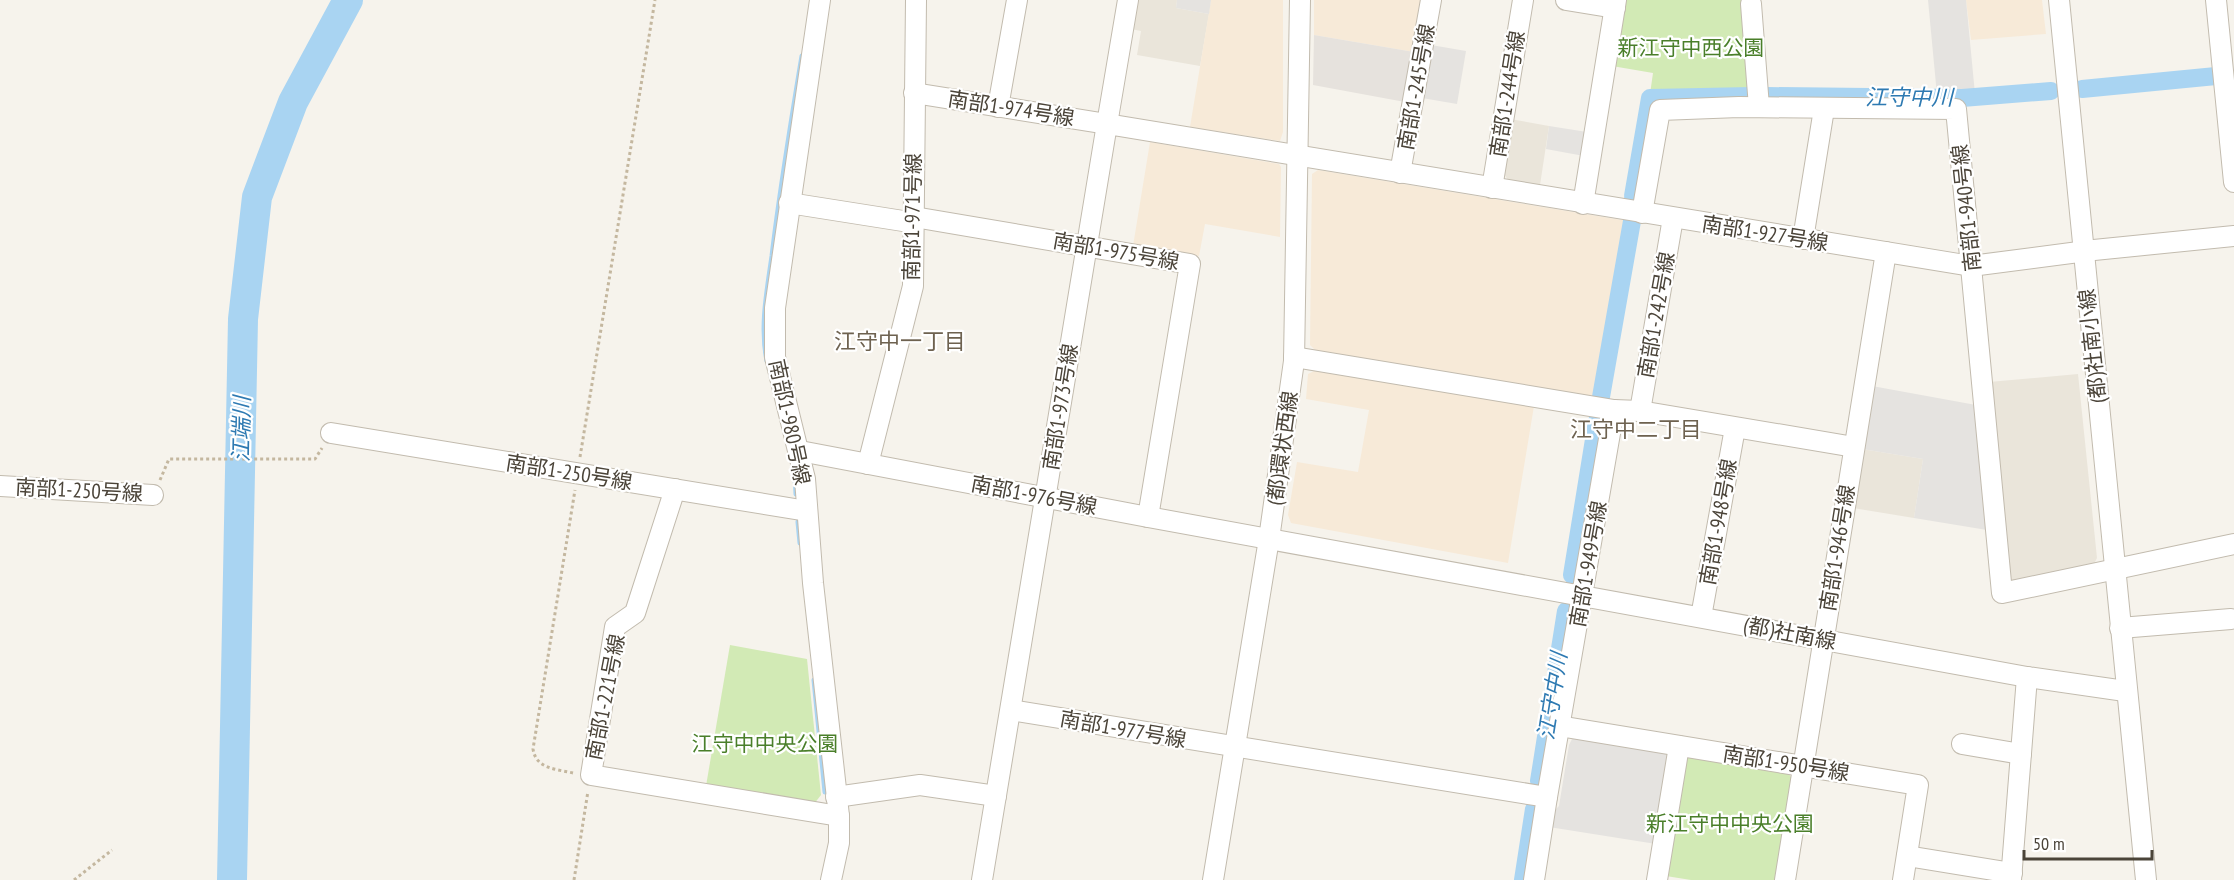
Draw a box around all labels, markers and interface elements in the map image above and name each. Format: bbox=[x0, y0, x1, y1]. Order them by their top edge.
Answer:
street label: 南部1-245号線 bbox=[1392, 22, 1440, 152]
street label: 南部1-244号線 bbox=[1484, 29, 1530, 159]
park label: 新江守中西公園 bbox=[1618, 34, 1765, 61]
water label: 江守中川 bbox=[1865, 83, 1955, 111]
street label: 南部1-974号線 bbox=[946, 85, 1076, 131]
street label: 南部1-940号線 bbox=[1946, 143, 1986, 273]
street label: 南部1-971号線 bbox=[897, 153, 927, 281]
street label: 南部1-927号線 bbox=[1700, 210, 1830, 256]
street label: 南部1-975号線 bbox=[1051, 227, 1181, 275]
street label: 南部1-242号線 bbox=[1632, 250, 1680, 380]
street label: (都)社南小線 bbox=[2073, 288, 2111, 404]
district label: 江守中一丁目 bbox=[834, 327, 966, 355]
street label: 南部1-973号線 bbox=[1037, 342, 1083, 472]
street label: 南部1-980号線 bbox=[763, 357, 817, 487]
street label: (都)環状西線 bbox=[1261, 389, 1303, 507]
water label: 江端川 bbox=[226, 394, 256, 462]
district label: 江守中二丁目 bbox=[1570, 415, 1702, 443]
street label: 南部1-250号線 bbox=[504, 449, 634, 495]
street label: 南部1-948号線 bbox=[1694, 457, 1742, 587]
street label: 南部1-976号線 bbox=[969, 470, 1099, 520]
street label: 南部1-250号線 bbox=[14, 473, 144, 507]
street label: 南部1-946号線 bbox=[1814, 483, 1860, 613]
street label: 南部1-949号線 bbox=[1564, 499, 1612, 629]
street label: (都)社南線 bbox=[1741, 611, 1839, 655]
street label: 南部1-221号線 bbox=[580, 632, 630, 762]
water label: 江守中川 bbox=[1531, 648, 1573, 742]
street label: 南部1-977号線 bbox=[1058, 705, 1188, 753]
park label: 江守中中央公園 bbox=[692, 730, 839, 757]
street label: 南部1-950号線 bbox=[1721, 740, 1851, 786]
park label: 新江守中中央公園 bbox=[1646, 810, 1814, 837]
scale bar bbox=[2024, 823, 2152, 861]
text: 50 m bbox=[2033, 832, 2065, 855]

